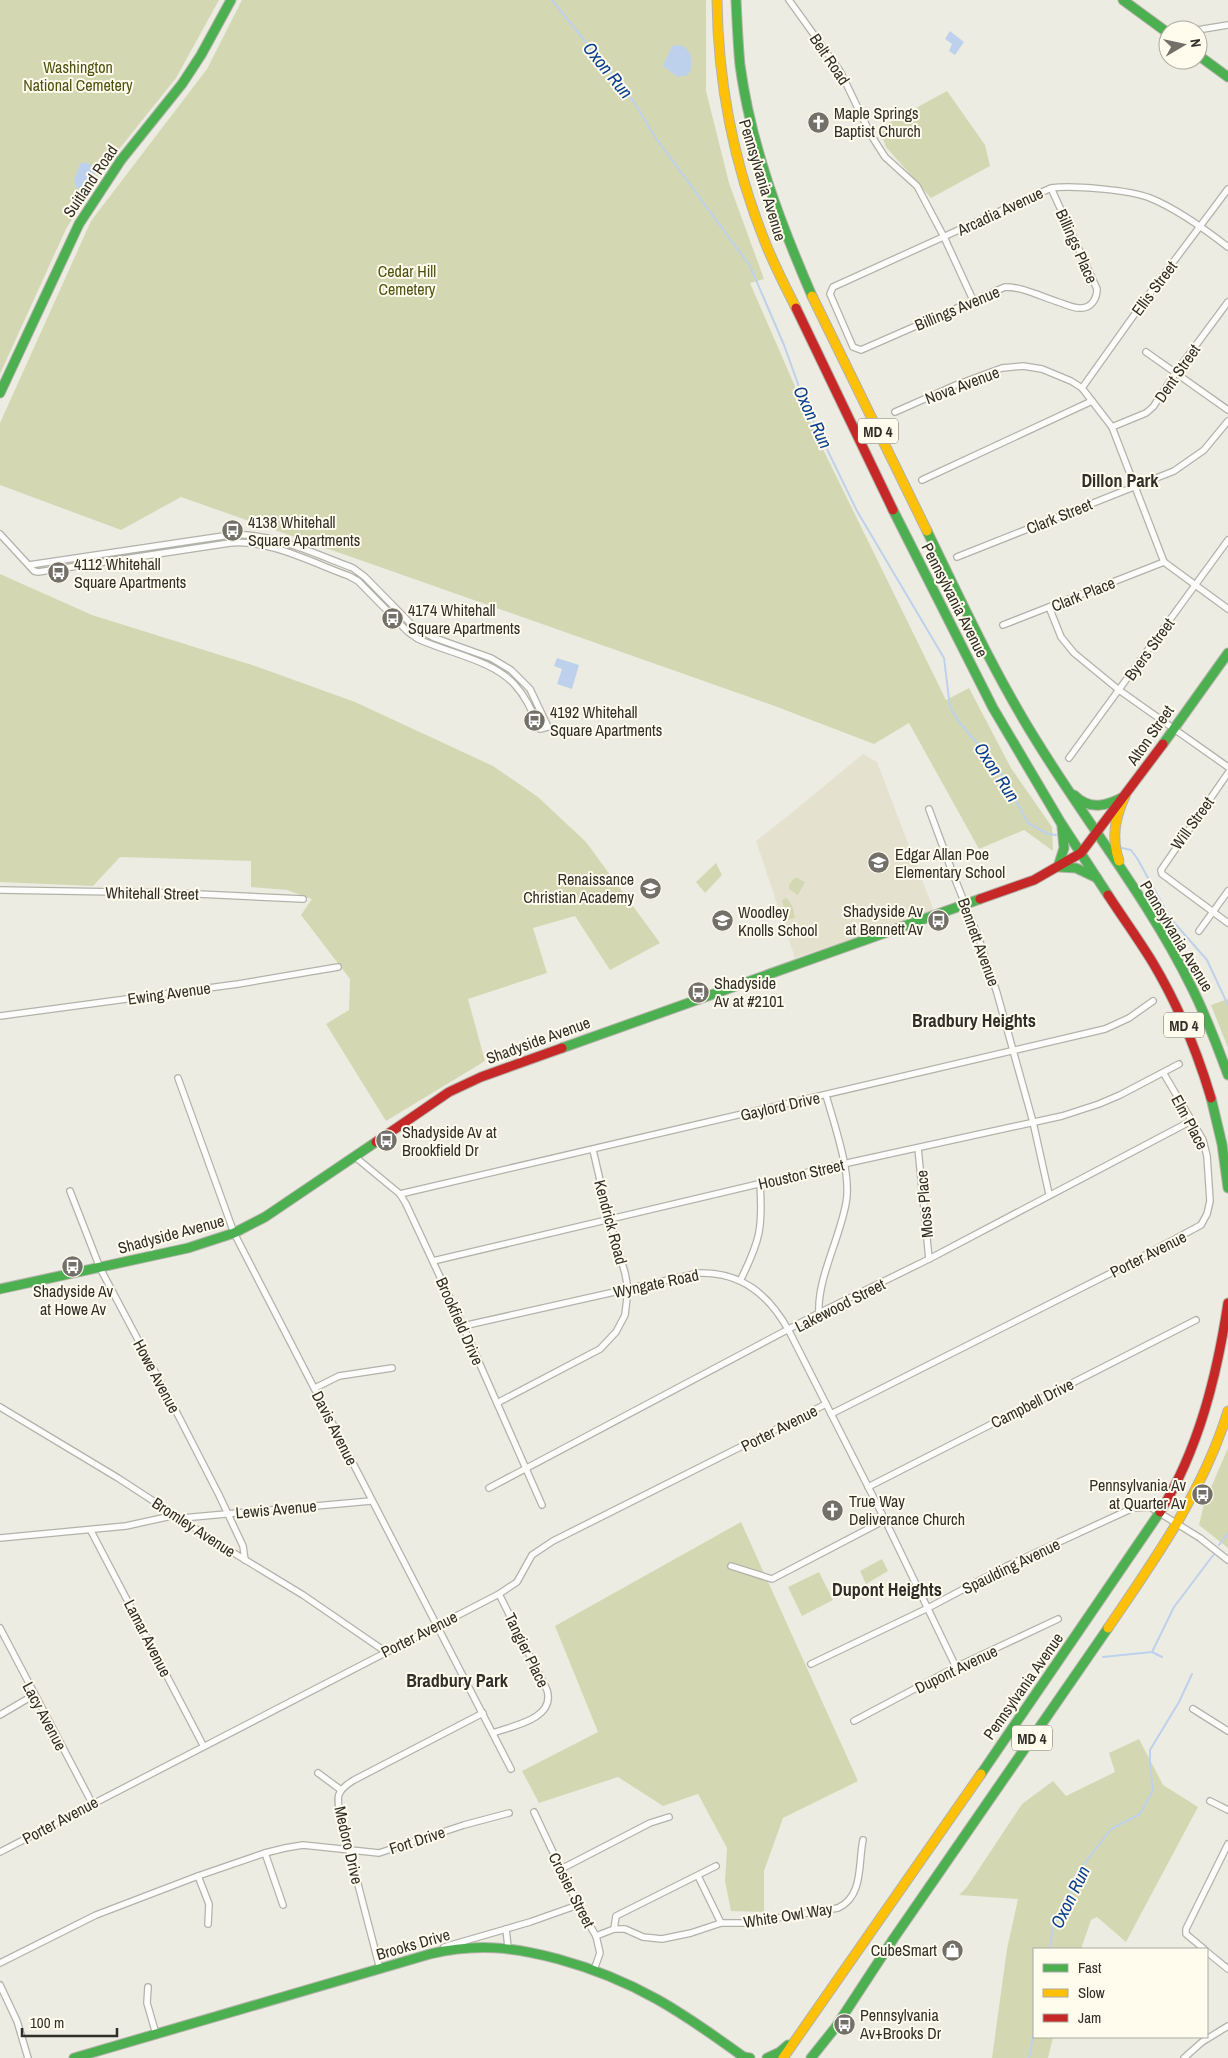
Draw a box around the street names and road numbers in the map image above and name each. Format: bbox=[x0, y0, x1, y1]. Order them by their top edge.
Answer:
street label: Belt Road bbox=[805, 29, 855, 89]
street label: Pennsylvania Avenue bbox=[734, 117, 792, 243]
street label: Suitland Road bbox=[58, 140, 122, 222]
street label: Arcadia Avenue bbox=[953, 182, 1047, 241]
street label: Billings Place bbox=[1051, 205, 1103, 287]
street label: Ellis Street bbox=[1126, 256, 1182, 320]
street label: Billings Avenue bbox=[911, 280, 1003, 336]
street label: Dent Street bbox=[1149, 339, 1205, 406]
street label: Nova Avenue bbox=[922, 361, 1002, 409]
road number: MD 4 bbox=[858, 418, 898, 444]
street label: Clark Street bbox=[1023, 493, 1096, 539]
street label: Pennsylvania Avenue bbox=[917, 539, 993, 661]
street label: Clark Place bbox=[1048, 571, 1118, 617]
street label: Byers Street bbox=[1119, 613, 1179, 685]
street label: Alton Street bbox=[1121, 700, 1179, 770]
street label: Will Street bbox=[1165, 792, 1219, 854]
street label: Pennsylvania Avenue bbox=[1135, 876, 1219, 996]
street label: Whitehall Street bbox=[105, 881, 199, 905]
street label: Bennett Avenue bbox=[953, 895, 1005, 989]
street label: Ewing Avenue bbox=[126, 976, 212, 1010]
street label: Shadyside Avenue bbox=[483, 1011, 593, 1069]
road number: MD 4 bbox=[1164, 1012, 1204, 1038]
street label: Gaylord Drive bbox=[738, 1086, 822, 1126]
street label: Elm Place bbox=[1166, 1091, 1214, 1153]
street label: Houston Street bbox=[756, 1153, 846, 1195]
street label: Moss Place bbox=[910, 1169, 938, 1239]
street label: Kendrick Road bbox=[589, 1177, 633, 1267]
street label: Shadyside Avenue bbox=[115, 1209, 227, 1259]
street label: Porter Avenue bbox=[1106, 1225, 1190, 1283]
street label: Wyngate Road bbox=[611, 1263, 701, 1303]
street label: Lakewood Street bbox=[791, 1273, 889, 1337]
street label: Brookfield Drive bbox=[431, 1274, 489, 1368]
street label: Howe Avenue bbox=[128, 1335, 186, 1417]
street label: Campbell Drive bbox=[987, 1373, 1077, 1433]
street label: Davis Avenue bbox=[307, 1387, 363, 1469]
street label: Porter Avenue bbox=[737, 1399, 821, 1457]
street label: Bromley Avenue bbox=[148, 1492, 240, 1562]
street label: Lewis Avenue bbox=[234, 1494, 318, 1524]
street label: Spaulding Avenue bbox=[958, 1533, 1064, 1599]
street label: Lamar Avenue bbox=[119, 1595, 177, 1681]
street label: Porter Avenue bbox=[377, 1605, 461, 1663]
street label: Tangier Place bbox=[499, 1609, 555, 1691]
street label: Pennsylvania Avenue bbox=[978, 1628, 1068, 1744]
street label: Dupont Avenue bbox=[911, 1639, 1001, 1699]
street label: Lacy Avenue bbox=[18, 1678, 72, 1754]
road number: MD 4 bbox=[1012, 1726, 1052, 1750]
street label: Porter Avenue bbox=[18, 1791, 102, 1849]
street label: Medoro Drive bbox=[329, 1804, 369, 1886]
street label: Fort Drive bbox=[386, 1821, 448, 1859]
street label: Crosier Street bbox=[544, 1849, 600, 1932]
street label: White Owl Way bbox=[742, 1897, 835, 1933]
street label: Brooks Drive bbox=[374, 1923, 452, 1965]

